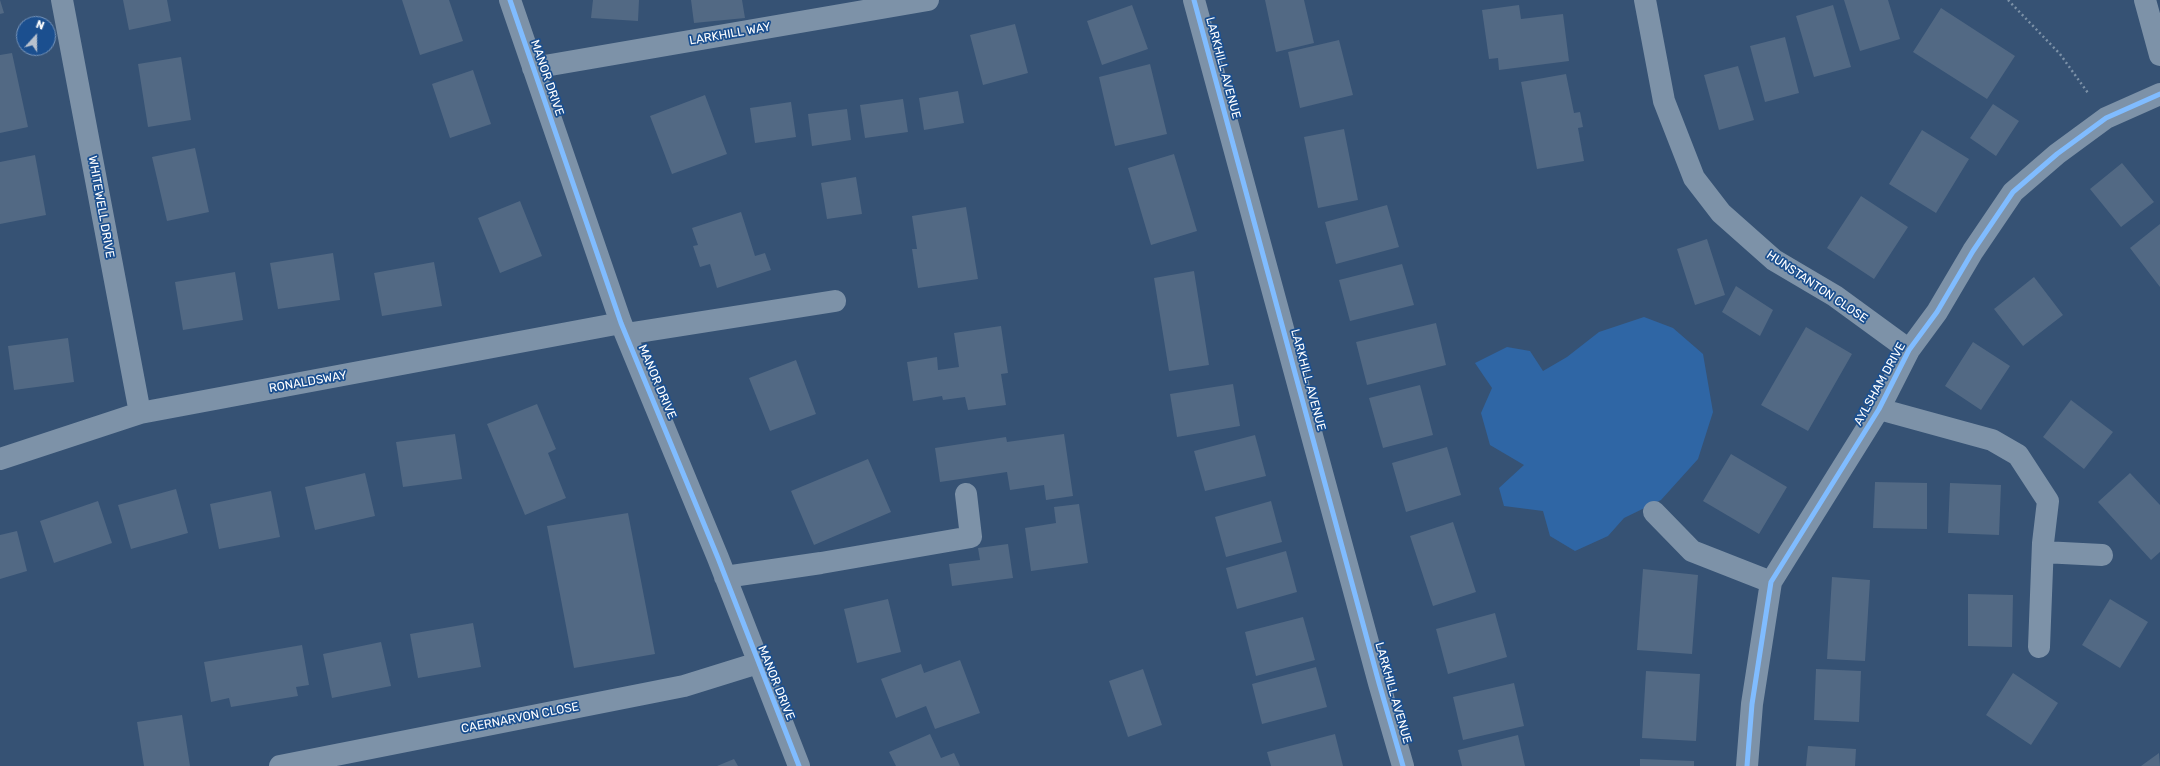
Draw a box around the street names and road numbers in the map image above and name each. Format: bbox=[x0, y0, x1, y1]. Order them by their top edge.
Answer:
street label: LARKHILL AVENUE bbox=[1202, 16, 1244, 120]
street label: LARKHILL WAY bbox=[688, 20, 772, 48]
street label: MANOR DRIVE bbox=[527, 38, 567, 118]
street label: WHITEWELL DRIVE bbox=[85, 155, 117, 259]
street label: HUNSTANTON CLOSE bbox=[1764, 248, 1870, 326]
street label: LARKHILL AVENUE bbox=[1287, 328, 1329, 432]
street label: AYLSHAM DRIVE bbox=[1851, 340, 1909, 428]
street label: MANOR DRIVE bbox=[635, 343, 679, 421]
street label: RONALDSWAY bbox=[268, 368, 348, 396]
street label: LARKHILL AVENUE bbox=[1372, 641, 1414, 745]
street label: MANOR DRIVE bbox=[754, 644, 798, 722]
street label: CAERNARVON CLOSE bbox=[460, 700, 580, 736]

